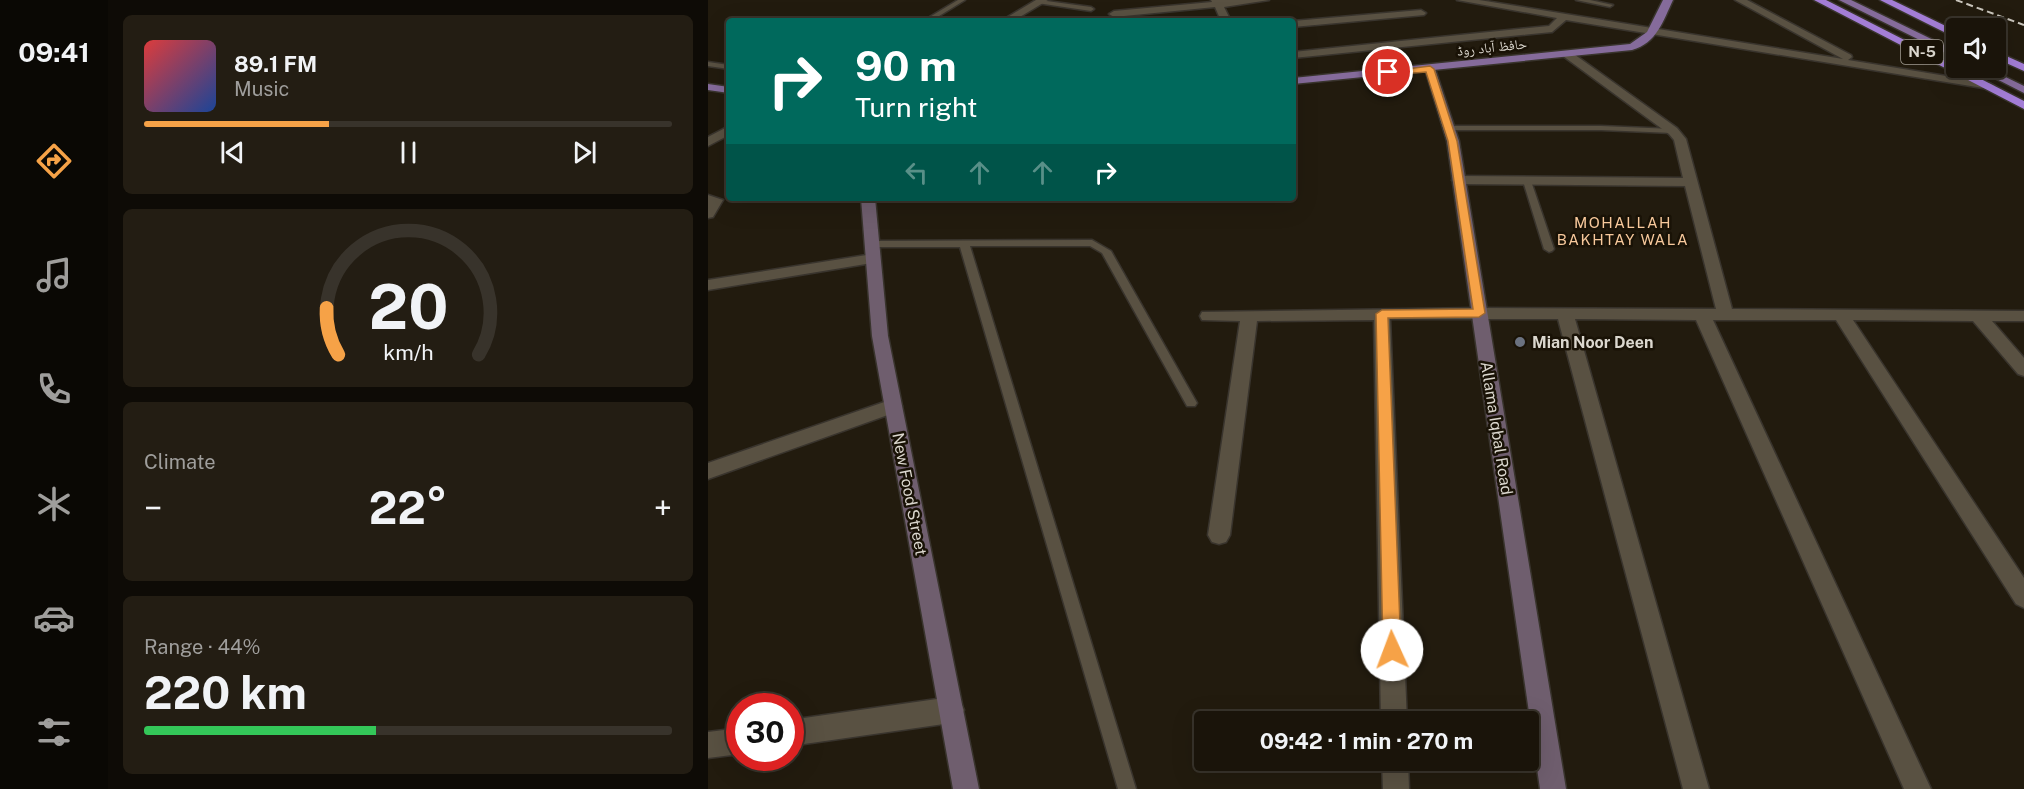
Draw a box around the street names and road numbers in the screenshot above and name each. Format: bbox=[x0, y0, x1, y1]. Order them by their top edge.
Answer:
street label: حافظ آباد روڈ bbox=[1456, 35, 1528, 60]
road number: N-5 bbox=[1901, 40, 1943, 64]
street label: Allama Iqbal Road bbox=[1477, 360, 1516, 496]
street label: New Food Street bbox=[888, 431, 931, 557]

